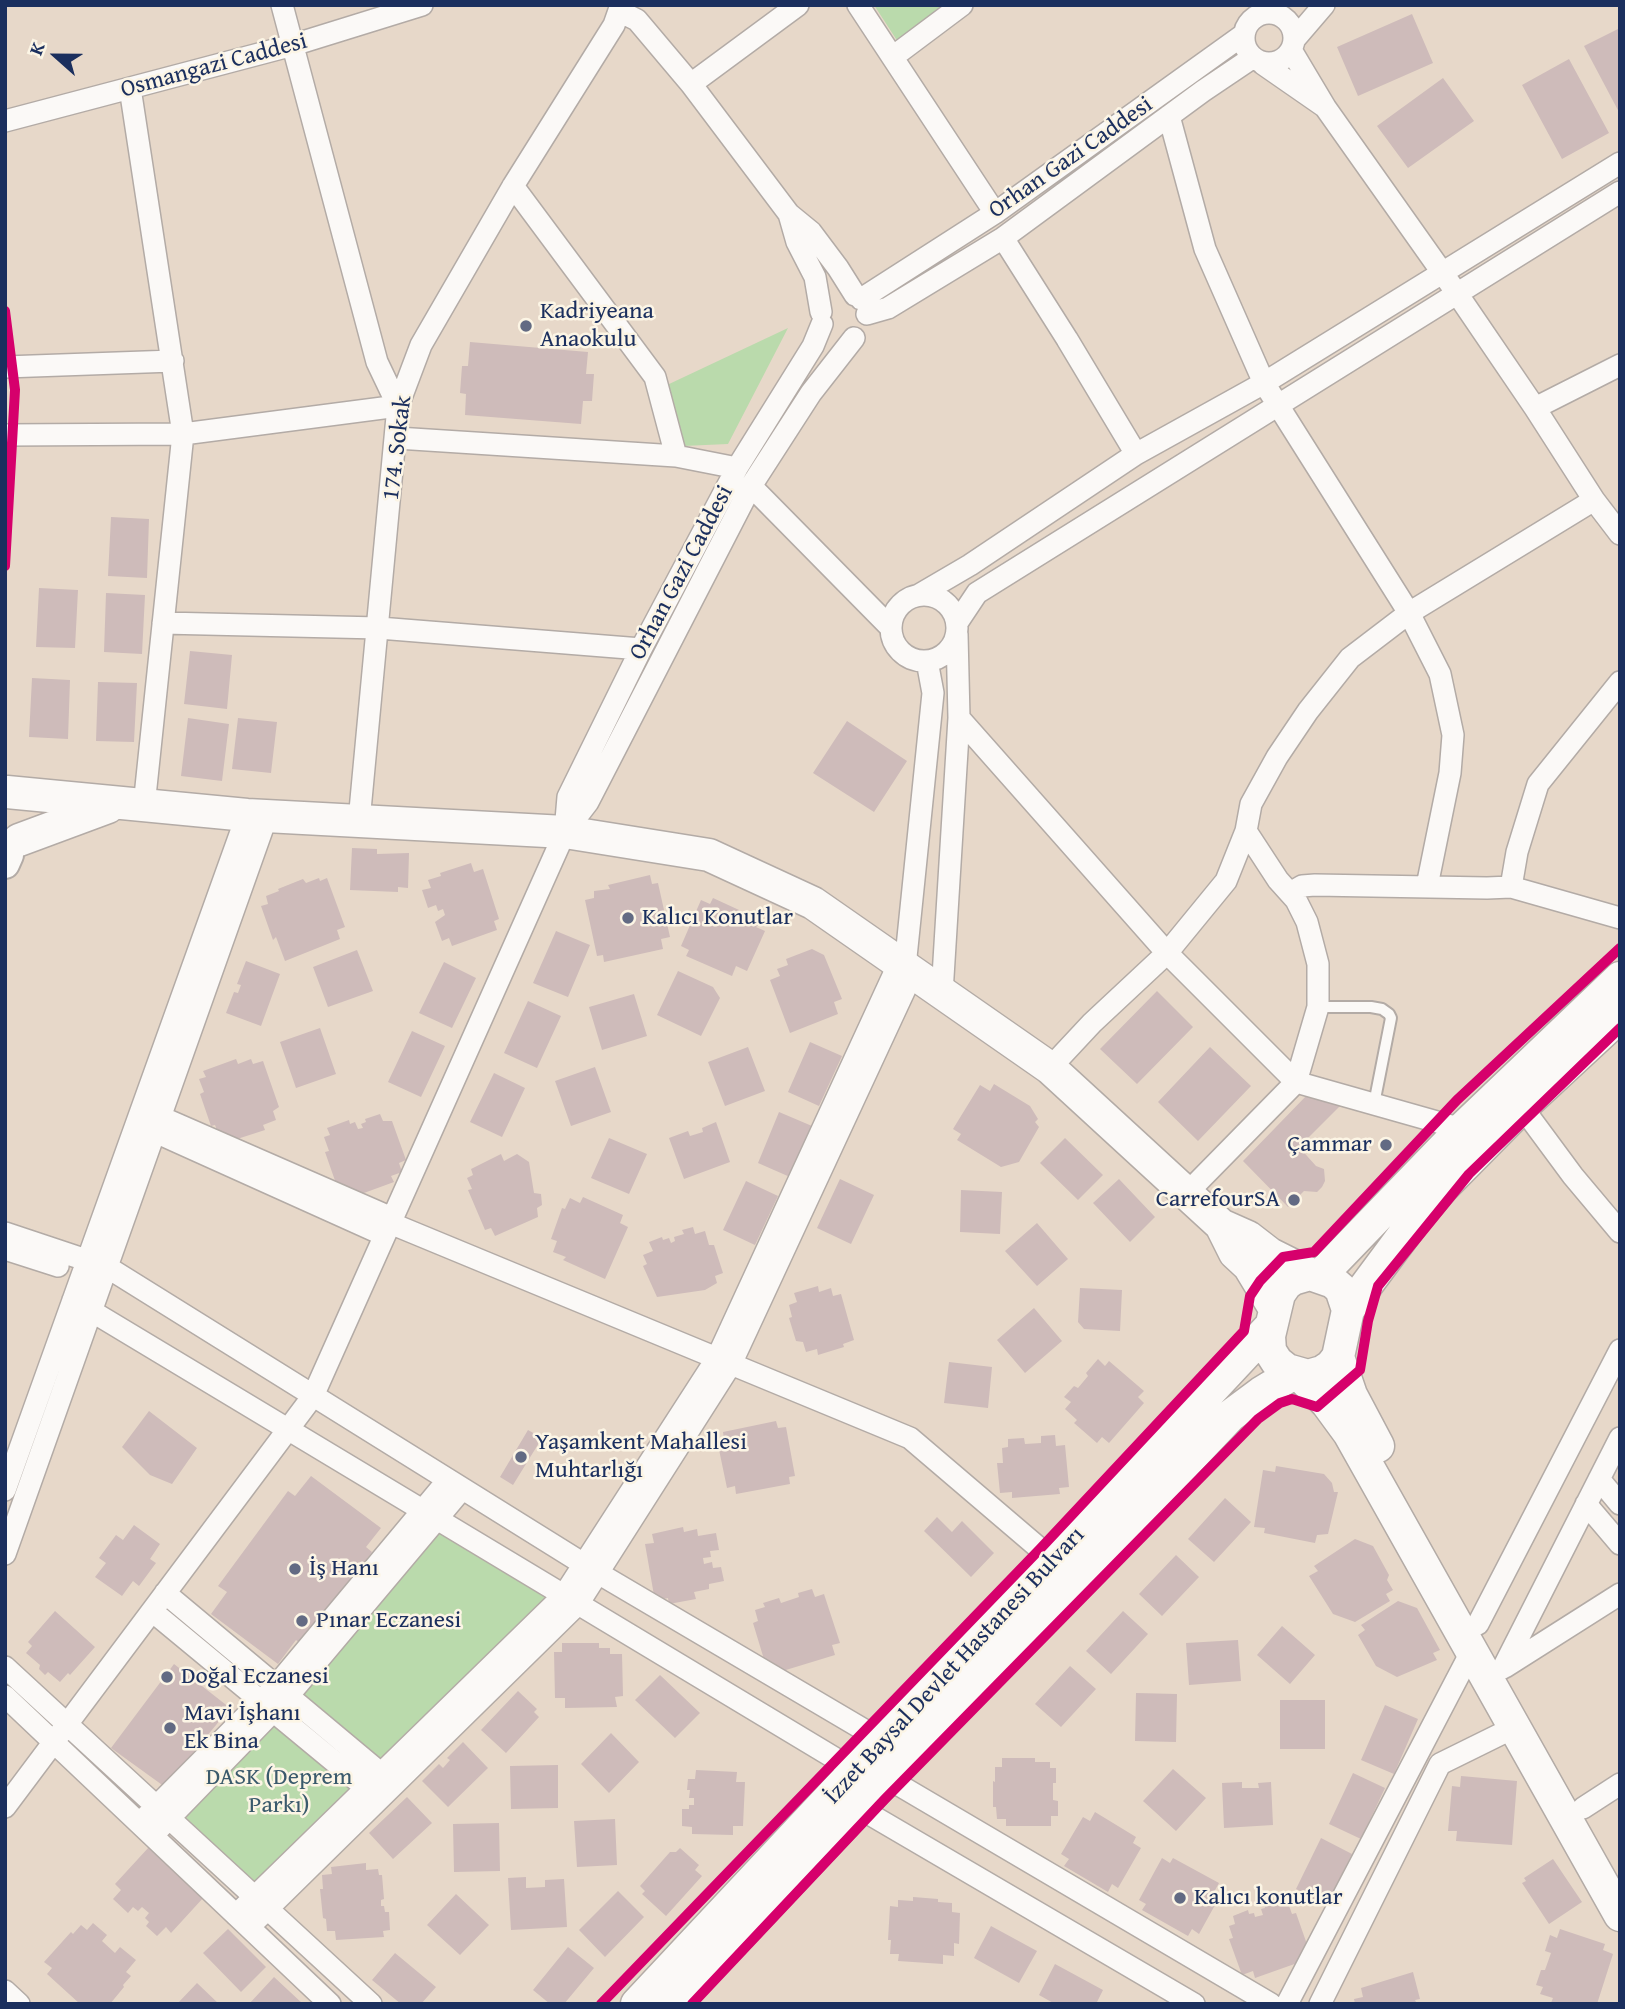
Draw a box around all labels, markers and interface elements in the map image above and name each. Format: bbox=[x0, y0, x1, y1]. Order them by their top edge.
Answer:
north arrow bbox=[21, 21, 91, 91]
street label: Osmangazi Caddesi bbox=[118, 27, 310, 105]
text: K bbox=[21, 38, 52, 59]
street label: Orhan Gazi Caddesi bbox=[983, 91, 1159, 225]
place label: Kadriyeana Anaokulu bbox=[540, 298, 654, 354]
marker: Kadriyeana Anaokulu bbox=[518, 318, 534, 334]
street label: 174. Sokak bbox=[377, 394, 419, 502]
street label: Orhan Gazi Caddesi bbox=[624, 481, 740, 665]
place label: Kalıcı Konutlar bbox=[642, 904, 793, 932]
marker: Kalıcı Konutlar bbox=[620, 910, 636, 926]
place label: Çammar bbox=[1287, 1131, 1372, 1159]
marker: Çammar bbox=[1378, 1137, 1394, 1153]
place label: CarrefourSA bbox=[1156, 1186, 1280, 1214]
marker: CarrefourSA bbox=[1286, 1192, 1302, 1208]
place label: Yaşamkent Mahallesi Muhtarlığı bbox=[535, 1429, 747, 1485]
marker: Yaşamkent Mahallesi Muhtarlığı bbox=[513, 1449, 529, 1465]
street label: İzzet Baysal Devlet Hastanesi Bulvarı bbox=[819, 1521, 1091, 1811]
place label: İş Hanı bbox=[309, 1555, 379, 1583]
marker: İş Hanı bbox=[287, 1561, 303, 1577]
place label: Pınar Eczanesi bbox=[316, 1607, 461, 1635]
marker: Pınar Eczanesi bbox=[294, 1613, 310, 1629]
place label: Doğal Eczanesi bbox=[181, 1663, 329, 1691]
marker: Doğal Eczanesi bbox=[159, 1669, 175, 1685]
place label: Mavi İşhanı Ek Bina bbox=[184, 1700, 301, 1756]
marker: Mavi İşhanı Ek Bina bbox=[162, 1720, 178, 1736]
park label: DASK (Deprem Parkı) bbox=[206, 1764, 352, 1820]
place label: Kalıcı konutlar bbox=[1194, 1884, 1343, 1912]
marker: Kalıcı konutlar bbox=[1172, 1890, 1188, 1906]

